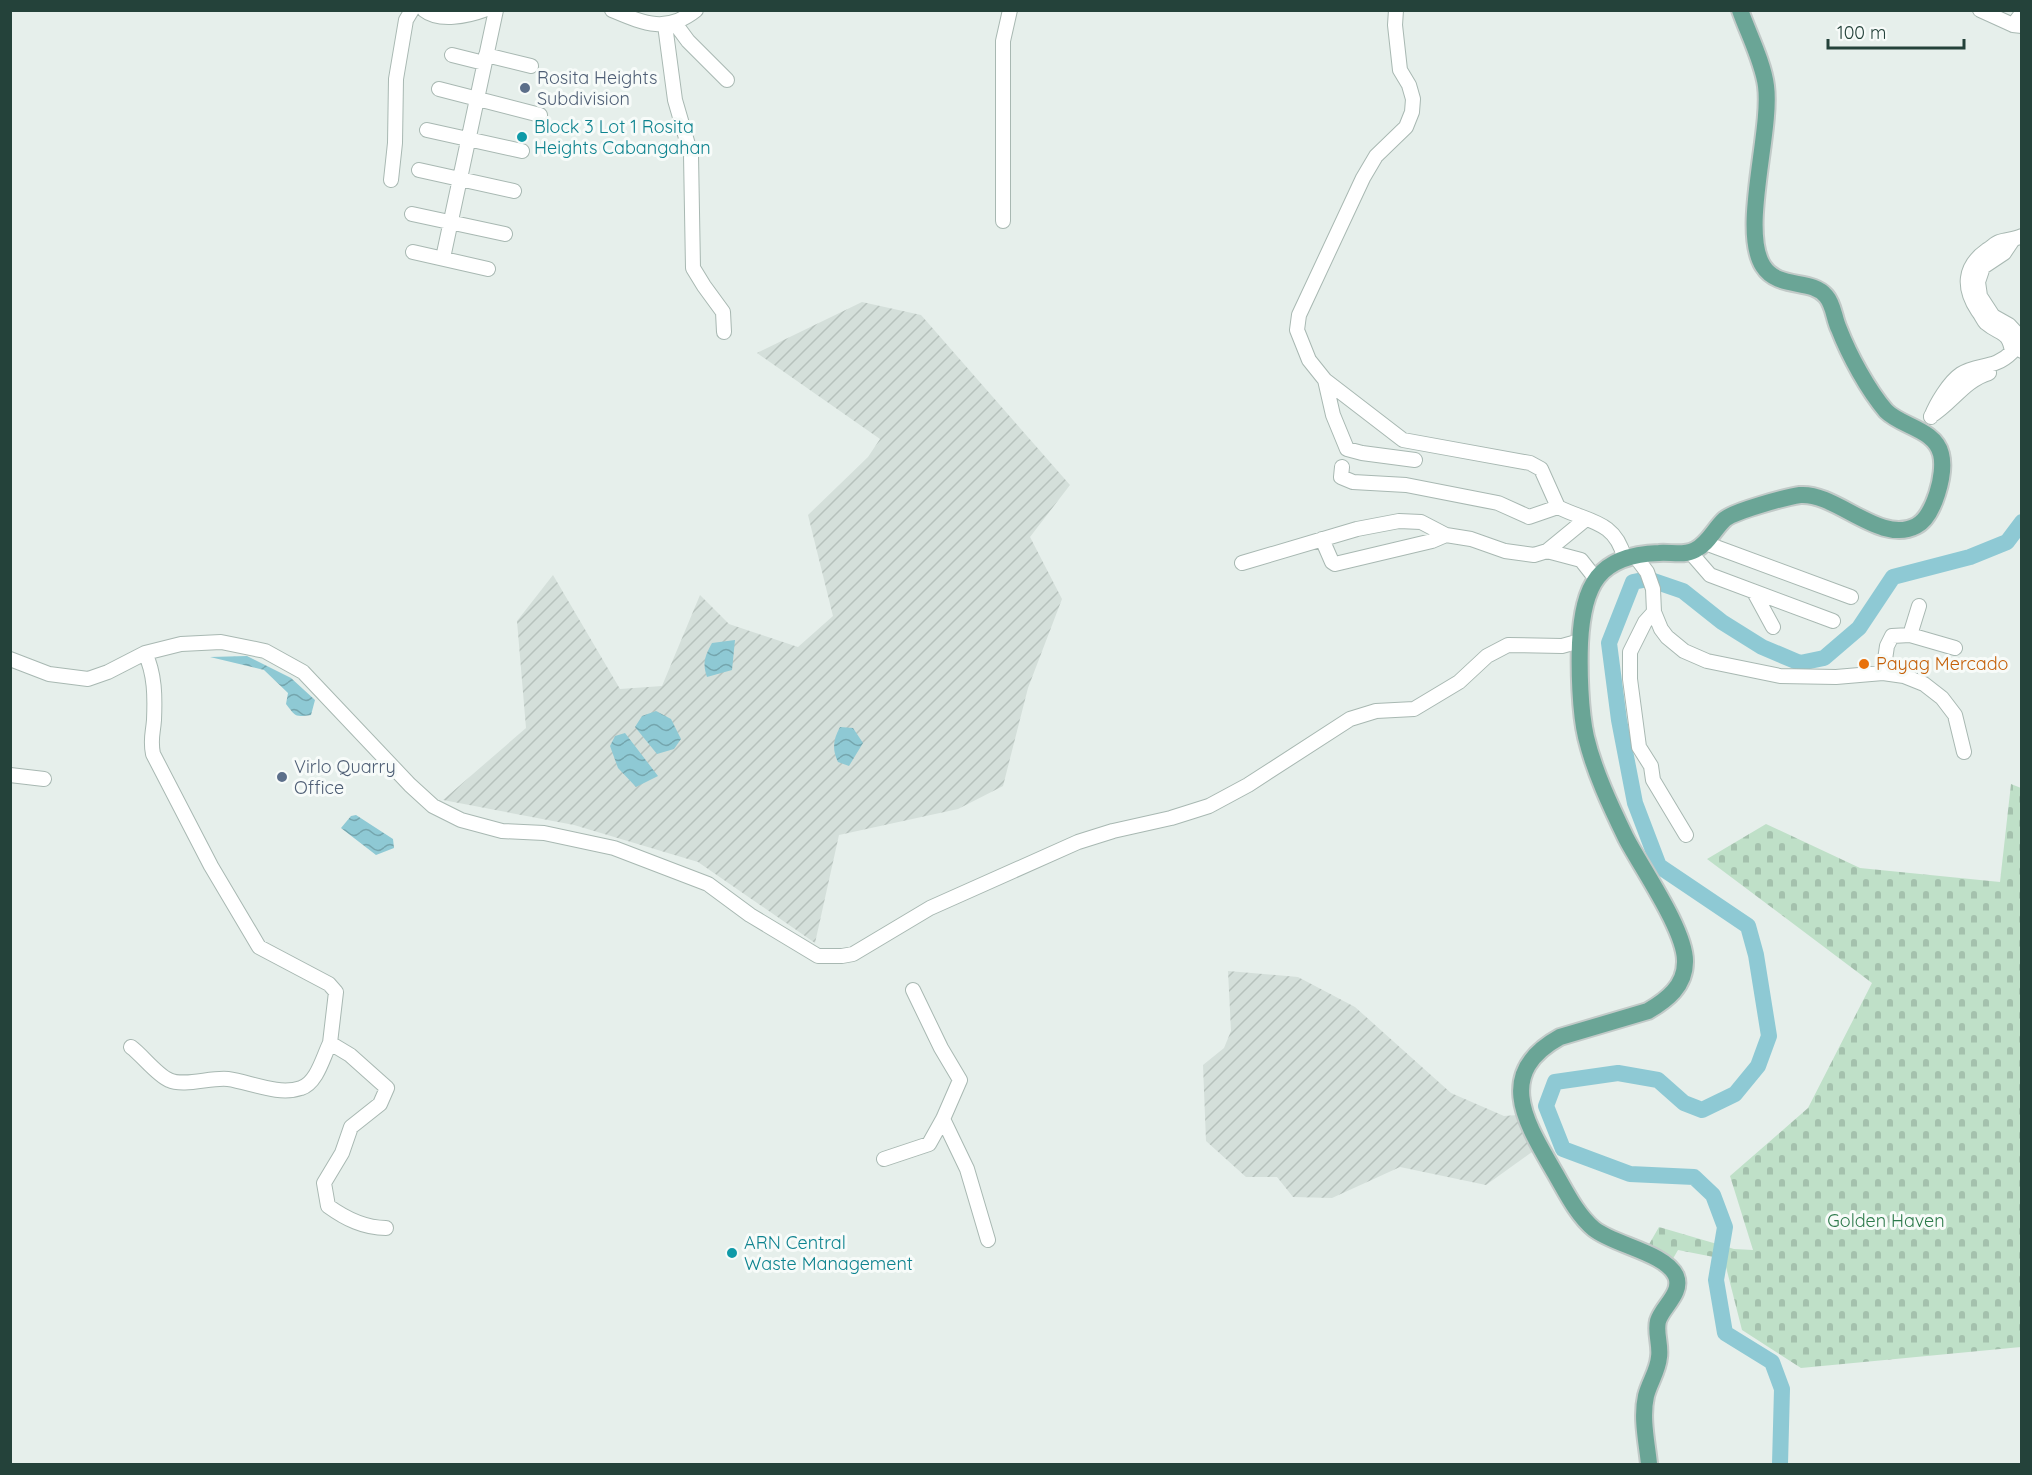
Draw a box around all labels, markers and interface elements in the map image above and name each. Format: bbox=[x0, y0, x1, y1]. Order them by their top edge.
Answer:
scale bar bbox=[1828, 12, 1964, 50]
text: 100 m bbox=[1837, 21, 1886, 44]
place label: Rosita Heights Subdivision bbox=[537, 66, 657, 110]
marker: Rosita Heights Subdivision bbox=[518, 81, 532, 95]
place label: Block 3 Lot 1 Rosita Heights Cabangahan bbox=[534, 115, 711, 159]
marker: Block 3 Lot 1 Rosita Heights Cabangahan bbox=[515, 130, 529, 144]
place label: Payag Mercado bbox=[1876, 652, 2008, 675]
marker: Payag Mercado bbox=[1857, 657, 1871, 671]
place label: Virlo Quarry Office bbox=[294, 755, 396, 799]
marker: Virlo Quarry Office bbox=[275, 770, 289, 784]
park label: Golden Haven bbox=[1827, 1209, 1945, 1232]
place label: ARN Central Waste Management bbox=[744, 1231, 913, 1275]
marker: ARN Central Waste Management bbox=[725, 1246, 739, 1260]

